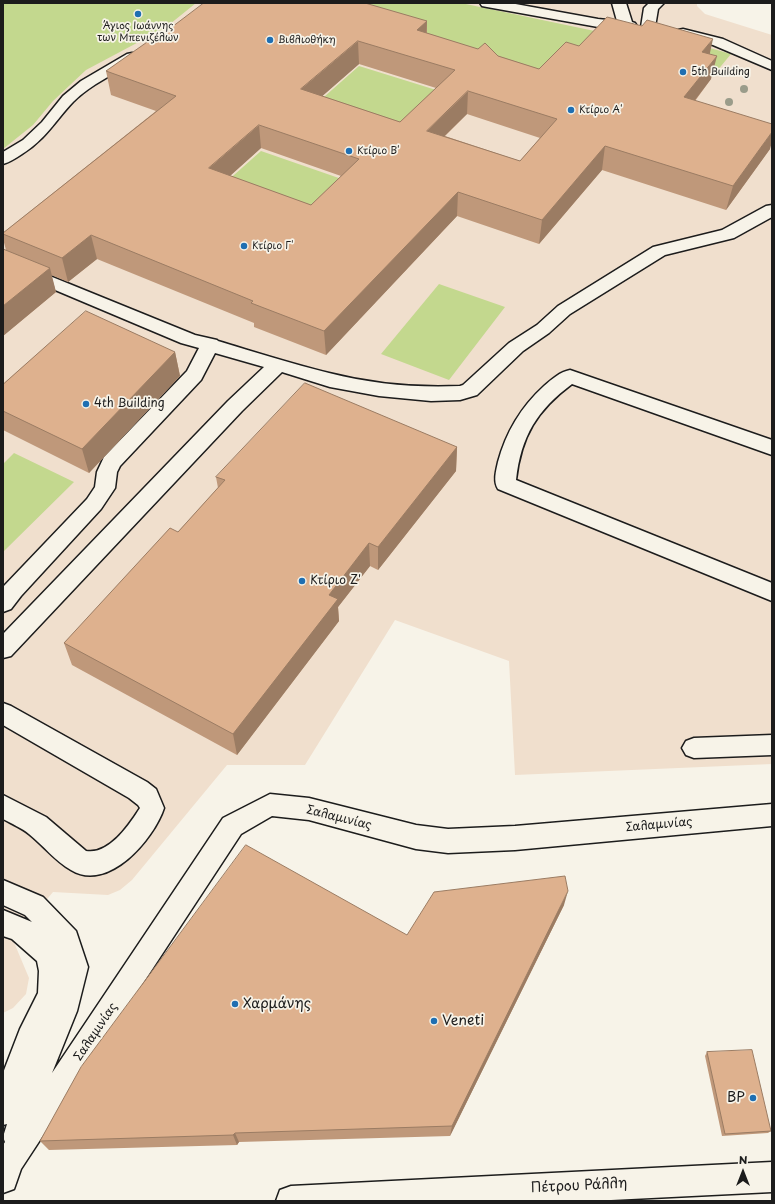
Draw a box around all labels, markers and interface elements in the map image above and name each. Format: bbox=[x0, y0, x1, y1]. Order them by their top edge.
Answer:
marker: Άγιος Ιωάννης των Μπενιζέλων bbox=[133, 9, 143, 19]
place label: Άγιος Ιωάννης των Μπενιζέλων bbox=[97, 20, 179, 44]
place label: Βιβλιοθήκη bbox=[278, 34, 335, 46]
marker: Βιβλιοθήκη bbox=[265, 35, 275, 45]
place label: 5th Building bbox=[691, 66, 750, 78]
marker: 5th Building bbox=[678, 67, 688, 77]
place label: Κτίριο Α' bbox=[579, 104, 622, 116]
marker: Κτίριο Α' bbox=[566, 105, 576, 115]
place label: Κτίριο Β' bbox=[357, 145, 400, 157]
marker: Κτίριο Β' bbox=[344, 146, 354, 156]
place label: Κτίριο Γ' bbox=[252, 240, 294, 252]
marker: Κτίριο Γ' bbox=[239, 241, 249, 251]
place label: 4th Building bbox=[94, 397, 165, 411]
marker: 4th Building bbox=[81, 399, 91, 409]
place label: Κτίριο Ζ' bbox=[310, 574, 361, 588]
marker: Κτίριο Ζ' bbox=[297, 576, 307, 586]
street label: Σαλαμινίας bbox=[305, 803, 373, 833]
street label: Σαλαμινίας bbox=[625, 815, 693, 835]
place label: Χαρμάνης bbox=[243, 996, 311, 1012]
marker: Χαρμάνης bbox=[230, 999, 240, 1009]
street label: Σαλαμινίας bbox=[71, 1000, 121, 1064]
place label: Veneti bbox=[442, 1013, 484, 1029]
marker: Veneti bbox=[429, 1016, 439, 1026]
place label: BP bbox=[727, 1090, 745, 1106]
marker: BP bbox=[748, 1093, 758, 1103]
text: N bbox=[739, 1151, 747, 1168]
north arrow bbox=[723, 1152, 763, 1192]
street label: Πέτρου Ράλλη bbox=[530, 1175, 628, 1197]

